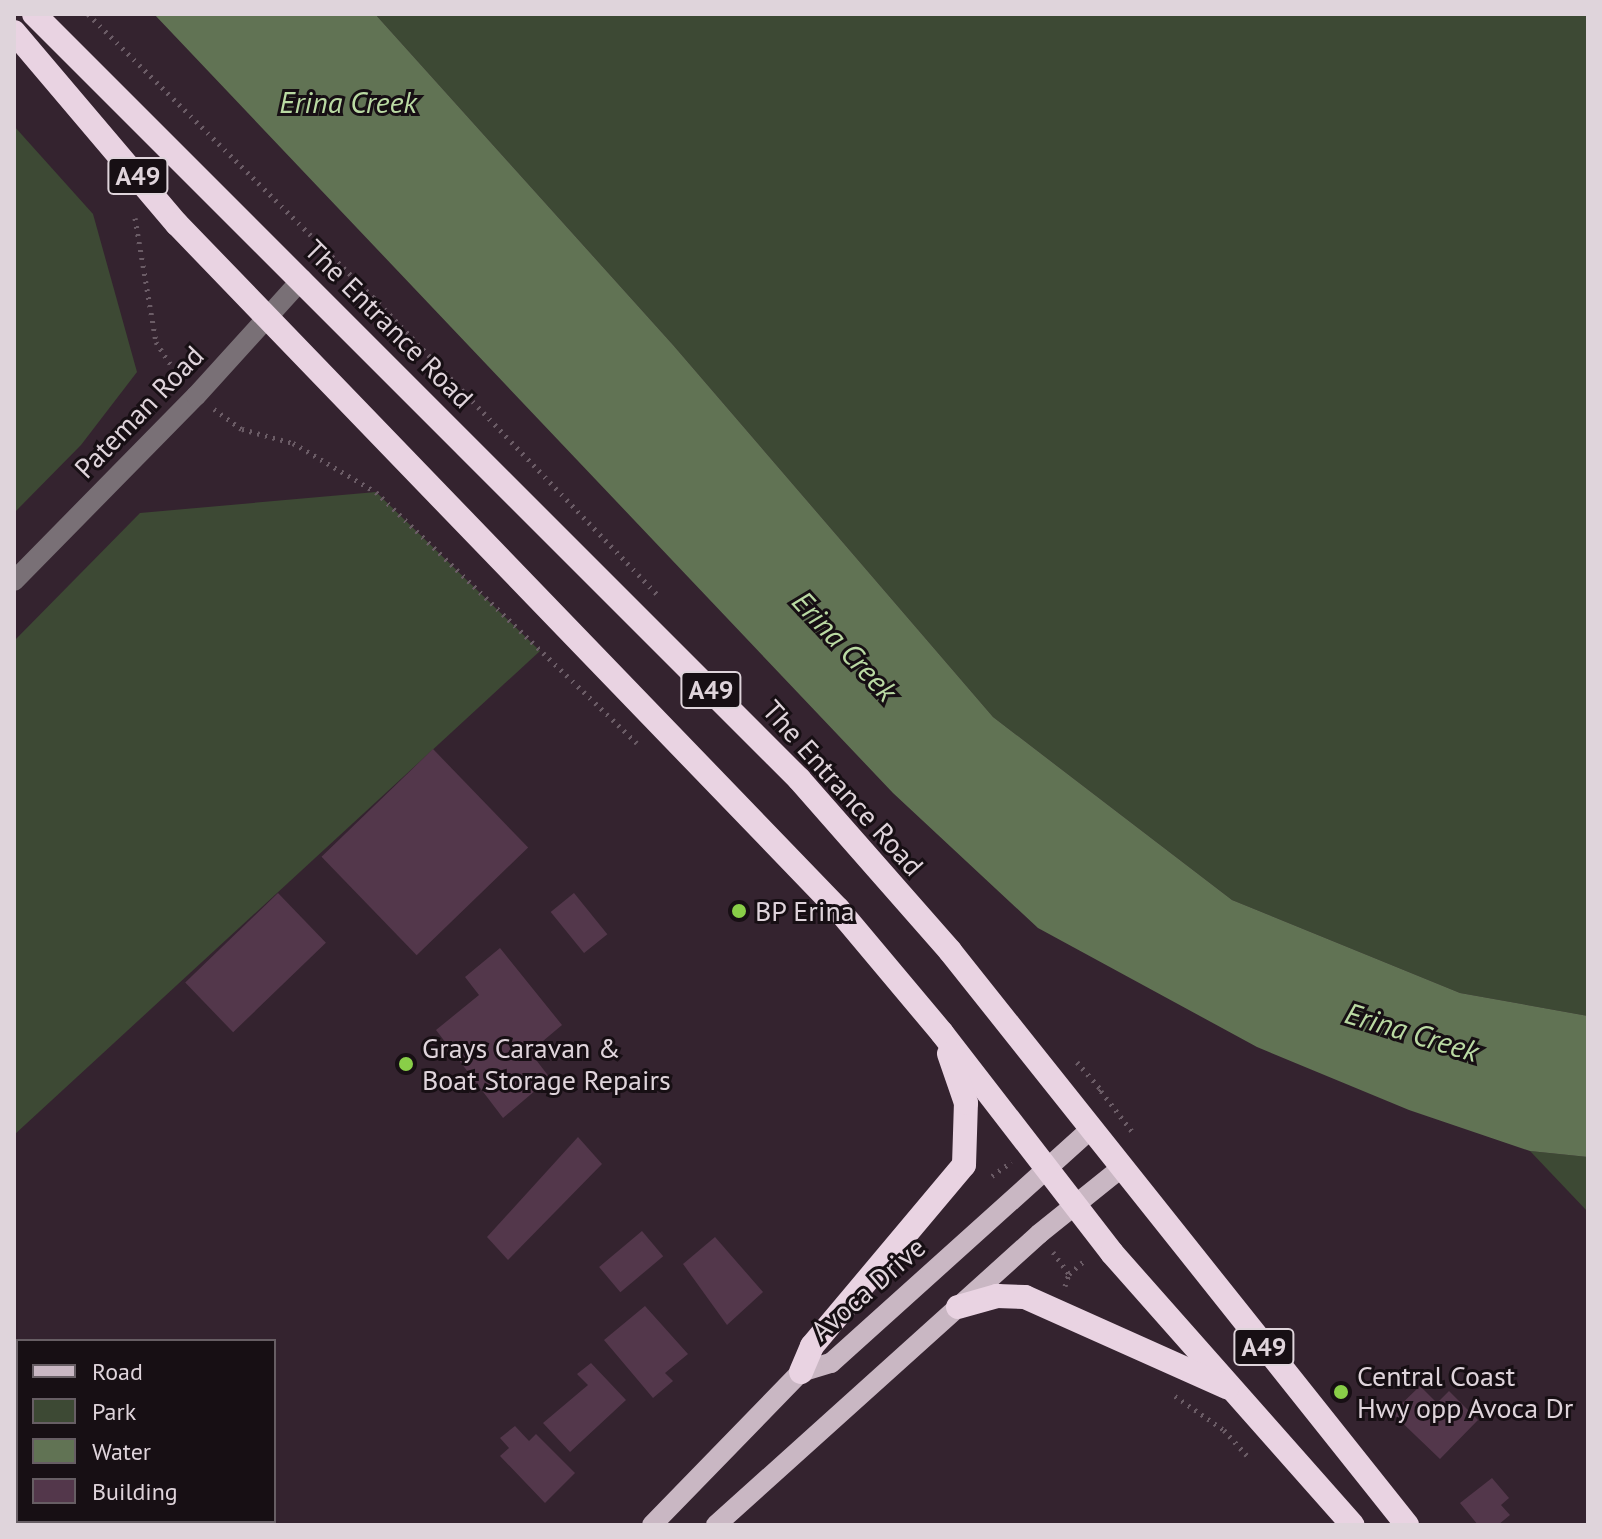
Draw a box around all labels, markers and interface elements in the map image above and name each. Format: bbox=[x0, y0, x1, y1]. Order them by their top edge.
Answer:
water label: Erina Creek bbox=[279, 84, 417, 120]
road number: A49 bbox=[106, 154, 170, 198]
street label: The Entrance Road bbox=[298, 233, 480, 415]
street label: Pateman Road bbox=[68, 339, 210, 485]
water label: Erina Creek bbox=[785, 583, 905, 709]
road number: A49 bbox=[679, 668, 743, 712]
street label: The Entrance Road bbox=[756, 694, 930, 882]
place label: BP Erina bbox=[755, 894, 856, 928]
marker: BP Erina bbox=[730, 902, 748, 920]
water label: Erina Creek bbox=[1341, 995, 1483, 1069]
place label: Grays Caravan & Boat Storage Repairs bbox=[422, 1031, 671, 1097]
marker: Grays Caravan & Boat Storage Repairs bbox=[397, 1055, 415, 1073]
street label: Avoca Drive bbox=[804, 1230, 932, 1348]
road number: A49 bbox=[1232, 1325, 1296, 1369]
legend bbox=[16, 1339, 276, 1523]
text: Road bbox=[92, 1356, 143, 1387]
place label: Central Coast Hwy opp Avoca Dr bbox=[1357, 1359, 1575, 1425]
marker: Central Coast Hwy opp Avoca Dr bbox=[1332, 1383, 1350, 1401]
text: Park bbox=[92, 1396, 136, 1427]
text: Water bbox=[92, 1436, 151, 1467]
text: Building bbox=[92, 1476, 178, 1507]

